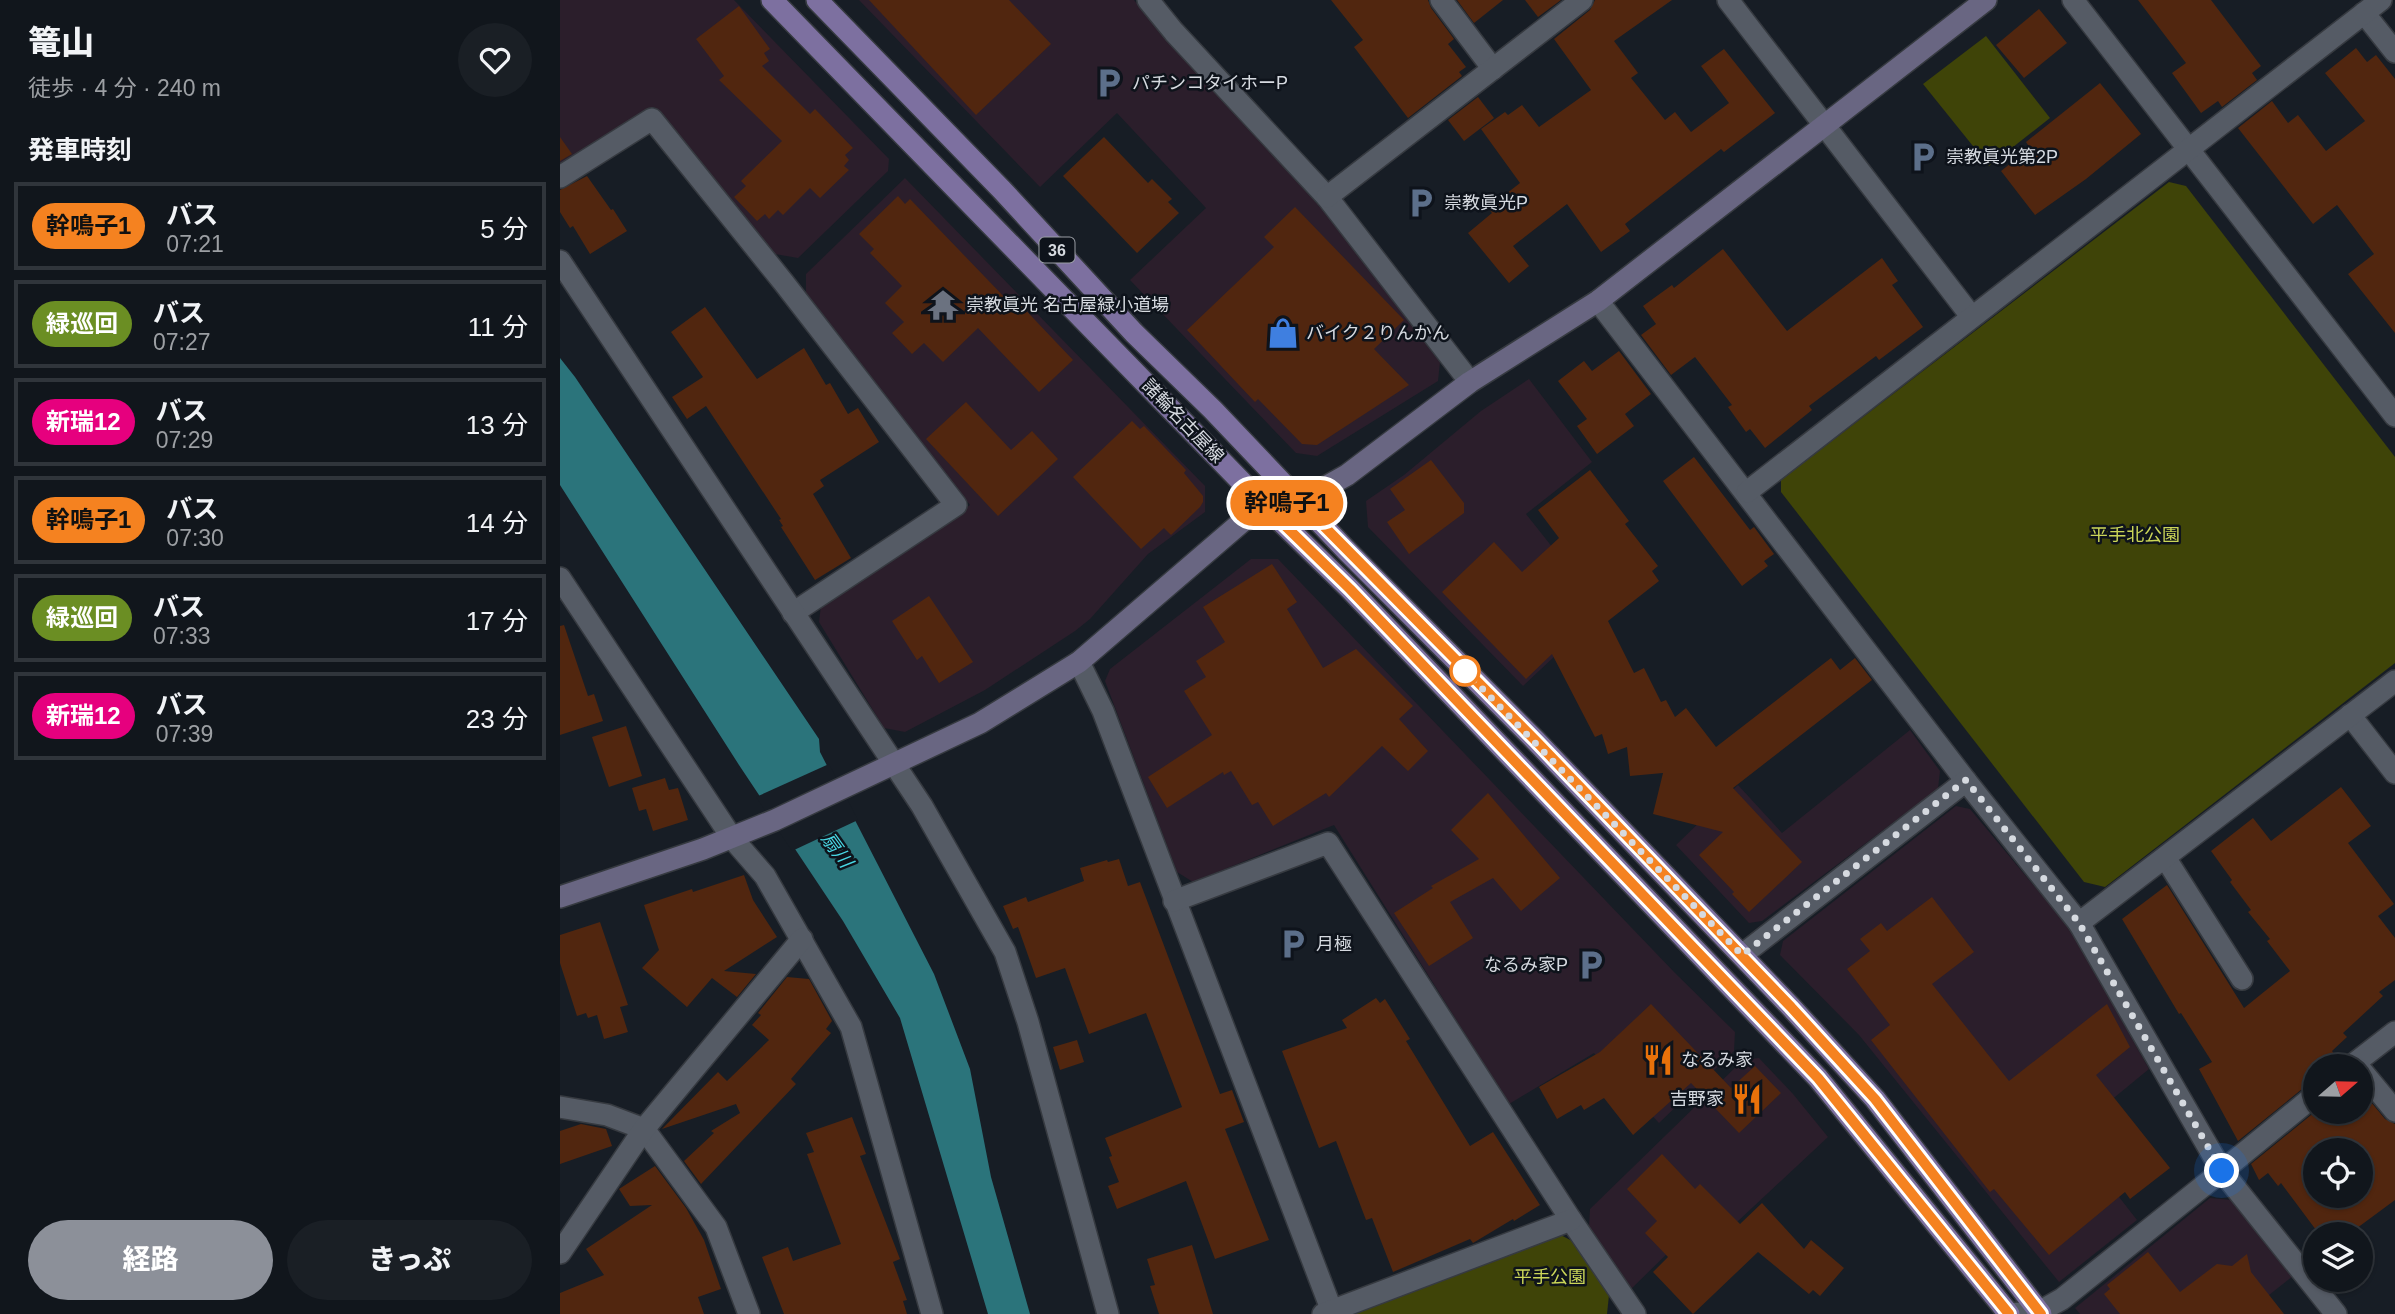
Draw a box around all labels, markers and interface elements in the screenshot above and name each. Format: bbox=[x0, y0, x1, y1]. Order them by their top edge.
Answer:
button: heart bbox=[458, 23, 532, 97]
text: 篭山 bbox=[28, 24, 94, 61]
parking icon: パチンコタイホーP bbox=[1092, 66, 1126, 100]
place label: パチンコタイホーP bbox=[1132, 73, 1288, 93]
text: 徒歩 · 4 分 · 240 m bbox=[28, 75, 221, 101]
text: 発車時刻 bbox=[28, 135, 132, 165]
parking icon: 崇教眞光第2P bbox=[1906, 140, 1940, 174]
place label: 崇教眞光第2P bbox=[1946, 147, 2058, 167]
parking icon: 崇教眞光P bbox=[1404, 186, 1438, 220]
place label: 崇教眞光P bbox=[1444, 193, 1528, 213]
text: バス bbox=[166, 200, 218, 230]
text: 幹鳴子1 bbox=[46, 212, 131, 239]
text: 5 分 bbox=[480, 214, 528, 244]
text: 07:21 bbox=[166, 231, 224, 257]
road number: 36 bbox=[1040, 238, 1074, 262]
temple icon: 崇教眞光 名古屋緑小道場 bbox=[926, 288, 960, 322]
place label: 崇教眞光 名古屋緑小道場 bbox=[966, 295, 1169, 315]
text: バス bbox=[153, 298, 205, 328]
text: 緑巡回 bbox=[46, 310, 118, 337]
text: 11 分 bbox=[468, 312, 528, 342]
shop icon: バイク２りんかん bbox=[1266, 316, 1300, 350]
place label: バイク２りんかん bbox=[1306, 323, 1450, 343]
text: 07:27 bbox=[153, 329, 211, 355]
street label: 諸輪名古屋線 bbox=[1138, 375, 1228, 467]
text: バス bbox=[156, 396, 208, 426]
text: 新瑞12 bbox=[46, 408, 121, 435]
text: 13 分 bbox=[466, 410, 528, 440]
text: 07:29 bbox=[156, 427, 213, 453]
line badge: 幹鳴子1 bbox=[1238, 480, 1336, 526]
text: 幹鳴子1 bbox=[1244, 489, 1330, 516]
text: バス bbox=[166, 494, 218, 524]
text: 幹鳴子1 bbox=[46, 506, 131, 533]
text: 14 分 bbox=[466, 508, 528, 538]
text: 07:30 bbox=[166, 525, 224, 551]
park label: 平手北公園 bbox=[2090, 525, 2180, 545]
text: バス bbox=[153, 592, 205, 622]
text: 緑巡回 bbox=[46, 604, 118, 631]
text: 17 分 bbox=[466, 606, 528, 636]
text: 07:33 bbox=[153, 623, 211, 649]
unlabelled marker bbox=[1450, 656, 1480, 686]
text: バス bbox=[156, 690, 208, 720]
text: 新瑞12 bbox=[46, 702, 121, 729]
text: 23 分 bbox=[466, 704, 528, 734]
text: 07:39 bbox=[156, 721, 213, 747]
water label: 扇川 bbox=[817, 828, 858, 873]
parking icon: 月極 bbox=[1276, 927, 1310, 961]
place label: 月極 bbox=[1316, 934, 1352, 954]
parking icon: なるみ家P bbox=[1574, 948, 1608, 982]
place label: なるみ家P bbox=[1484, 955, 1568, 975]
restaurant icon: なるみ家 bbox=[1641, 1043, 1675, 1077]
place label: なるみ家 bbox=[1681, 1050, 1753, 1070]
north arrow bbox=[2303, 1054, 2373, 1124]
map controls bbox=[2303, 1054, 2373, 1292]
restaurant icon: 吉野家 bbox=[1730, 1082, 1764, 1116]
place label: 吉野家 bbox=[1670, 1089, 1724, 1109]
button: locate bbox=[2303, 1138, 2373, 1208]
your location bbox=[2204, 1153, 2239, 1188]
button: 経路 bbox=[28, 1220, 273, 1300]
button: きっぷ bbox=[287, 1220, 532, 1300]
button: layers bbox=[2303, 1222, 2373, 1292]
park label: 平手公園 bbox=[1514, 1267, 1586, 1287]

